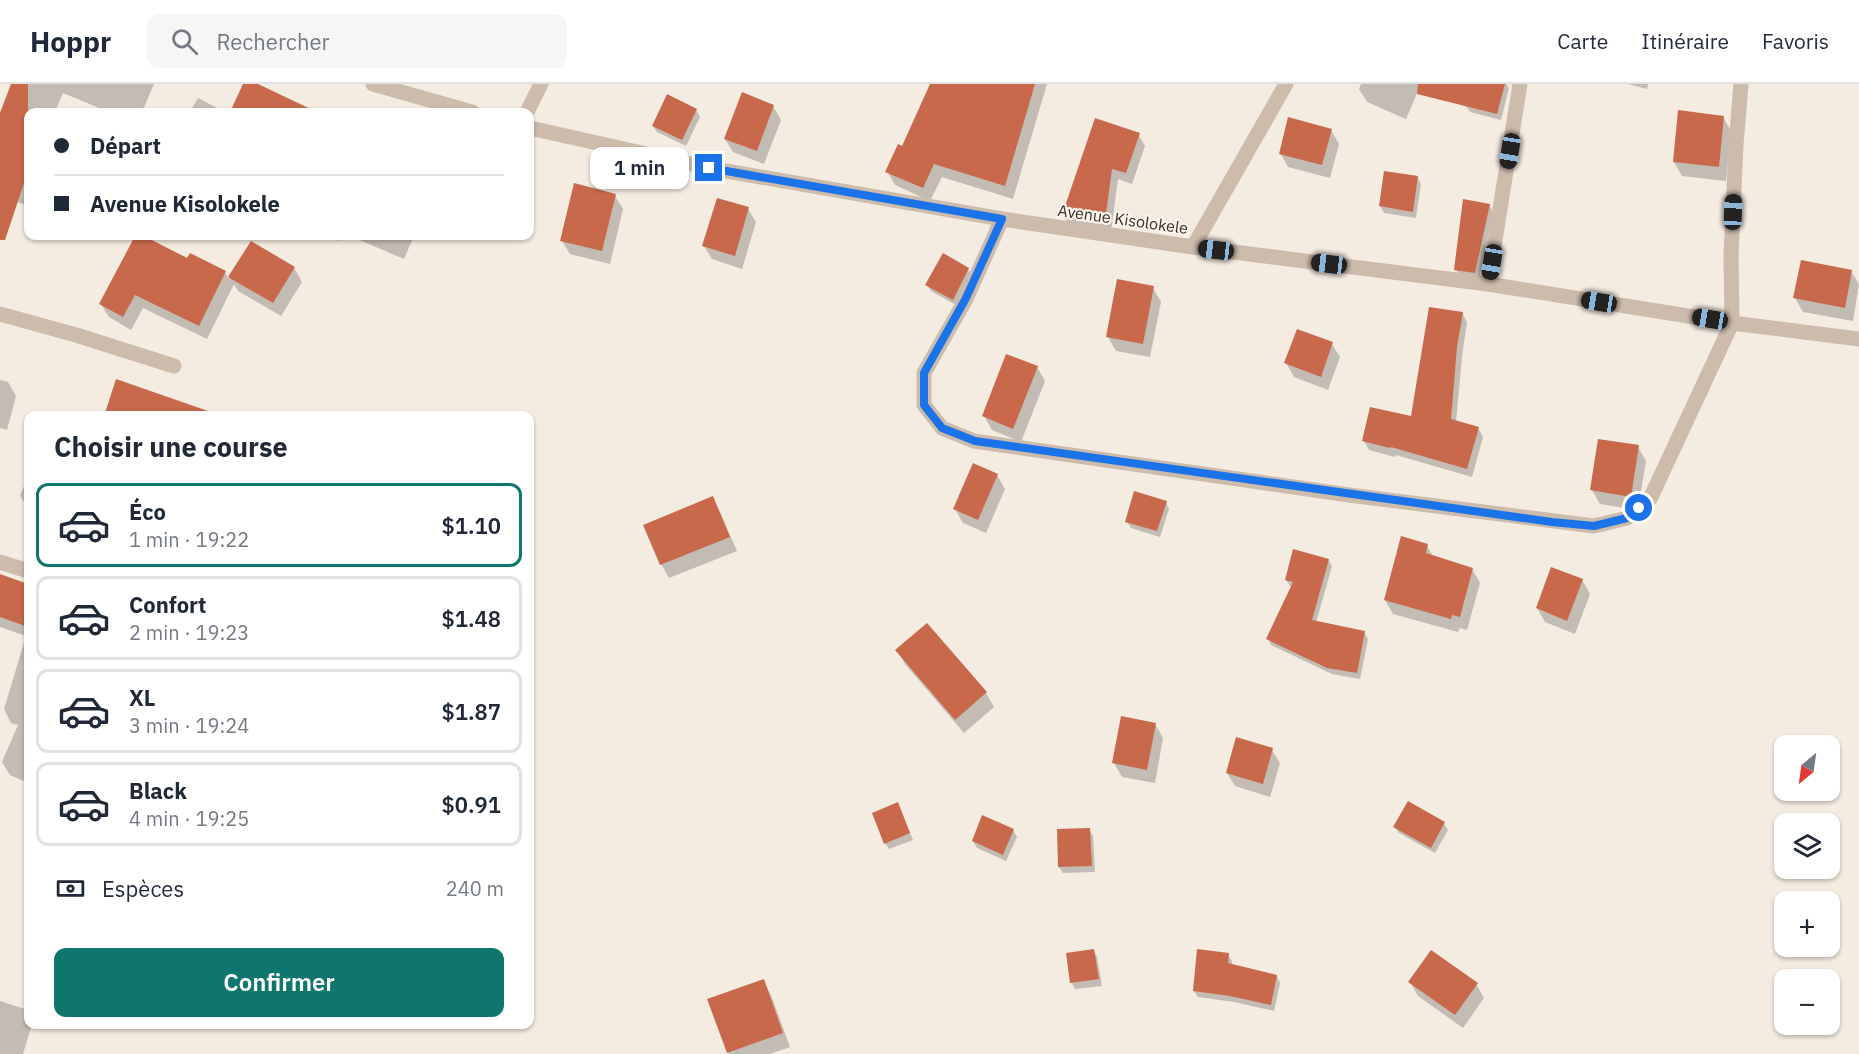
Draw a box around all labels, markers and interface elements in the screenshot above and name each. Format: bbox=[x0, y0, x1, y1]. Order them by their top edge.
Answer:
search box bbox=[147, 14, 567, 68]
text: Hoppr bbox=[30, 23, 111, 60]
icon: search bbox=[168, 25, 201, 58]
text: Rechercher bbox=[216, 27, 330, 56]
text: Carte bbox=[1557, 27, 1608, 55]
text: Itinéraire bbox=[1641, 27, 1729, 55]
text: Favoris bbox=[1762, 27, 1829, 55]
text: Départ bbox=[90, 131, 161, 160]
car bbox=[1498, 132, 1522, 170]
callout: 1 min bbox=[589, 147, 688, 189]
text: 1 min bbox=[614, 154, 665, 181]
route end bbox=[695, 154, 722, 181]
text: Avenue Kisolokele bbox=[90, 189, 280, 218]
car bbox=[1723, 194, 1743, 230]
street label: Avenue Kisolokele bbox=[1056, 200, 1190, 238]
car bbox=[1197, 239, 1235, 261]
car bbox=[1480, 243, 1504, 281]
car bbox=[1310, 253, 1348, 275]
car bbox=[1580, 290, 1618, 314]
car bbox=[1691, 307, 1729, 331]
text: Choisir une course bbox=[54, 429, 288, 464]
route start bbox=[1625, 494, 1652, 521]
text: Éco bbox=[129, 497, 166, 526]
icon: car bbox=[57, 498, 111, 552]
text: $1.10 bbox=[442, 511, 501, 540]
text: 1 min · 19:22 bbox=[129, 526, 249, 553]
text: Confort bbox=[129, 590, 207, 619]
icon: car bbox=[57, 591, 111, 645]
text: $1.48 bbox=[442, 604, 501, 633]
text: 2 min · 19:23 bbox=[129, 619, 249, 646]
text: XL bbox=[129, 683, 155, 712]
icon: car bbox=[57, 684, 111, 738]
text: $1.87 bbox=[442, 697, 501, 726]
text: 3 min · 19:24 bbox=[129, 712, 249, 739]
north arrow bbox=[1774, 735, 1840, 801]
map controls bbox=[1774, 735, 1840, 1035]
text: Black bbox=[129, 776, 187, 805]
icon: car bbox=[57, 777, 111, 831]
text: $0.91 bbox=[442, 790, 501, 819]
text: 4 min · 19:25 bbox=[129, 805, 249, 832]
button: layers bbox=[1774, 813, 1840, 879]
icon: cash bbox=[54, 872, 87, 905]
text: Espèces bbox=[102, 874, 184, 903]
text: 240 m bbox=[446, 875, 504, 902]
button: + bbox=[1774, 891, 1840, 957]
button: Confirmer bbox=[54, 948, 504, 1017]
button: − bbox=[1774, 969, 1840, 1035]

